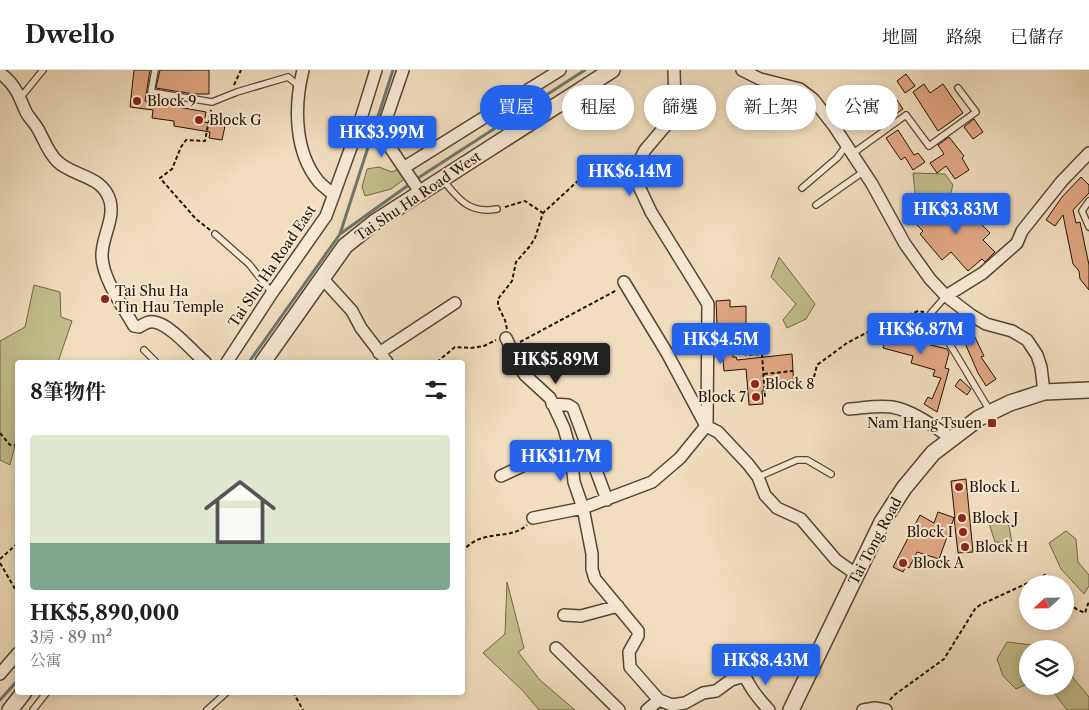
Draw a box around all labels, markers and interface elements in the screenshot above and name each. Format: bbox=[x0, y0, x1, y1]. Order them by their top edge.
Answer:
text: Dwello bbox=[25, 20, 115, 49]
text: 地圖 bbox=[882, 26, 918, 48]
text: 路線 bbox=[946, 26, 982, 48]
text: 已儲存 bbox=[1010, 26, 1064, 48]
chip: 買屋 bbox=[480, 85, 552, 130]
chip: 租屋 bbox=[562, 85, 634, 130]
chip: 篩選 bbox=[644, 85, 716, 130]
chip: 新上架 bbox=[726, 85, 816, 130]
chip: 公寓 bbox=[826, 85, 898, 130]
place label: Block 9 bbox=[147, 92, 197, 110]
marker: Block 9 bbox=[131, 95, 143, 107]
place label: Block G bbox=[209, 111, 262, 129]
marker: Block G bbox=[193, 114, 205, 126]
pin: HK$3.99M bbox=[330, 116, 434, 158]
text: HK$3.99M bbox=[339, 122, 425, 142]
street label: Tai Shu Ha Road West bbox=[352, 147, 484, 245]
pin: HK$6.14M bbox=[578, 154, 682, 197]
text: HK$6.14M bbox=[588, 161, 672, 181]
pin: HK$3.83M bbox=[904, 192, 1008, 235]
text: HK$3.83M bbox=[913, 199, 999, 219]
street label: Tai Shu Ha Road East bbox=[224, 202, 320, 330]
place label: Tai Shu Ha Tin Hau Temple bbox=[115, 282, 224, 316]
marker: Tai Shu Ha Tin Hau Temple bbox=[99, 293, 111, 305]
pin: HK$6.87M bbox=[869, 312, 973, 355]
text: HK$6.87M bbox=[878, 319, 964, 339]
pin: HK$4.5M bbox=[675, 322, 767, 365]
text: HK$4.5M bbox=[683, 329, 759, 349]
pin: HK$5.89M bbox=[504, 342, 608, 385]
text: HK$5.89M bbox=[513, 349, 599, 369]
place label: Block 8 bbox=[765, 375, 815, 393]
icon: filters bbox=[422, 376, 450, 404]
marker: Block 8 bbox=[749, 378, 761, 390]
text: 8筆物件 bbox=[30, 379, 106, 404]
place label: Block 7 bbox=[698, 388, 746, 406]
marker: Block 7 bbox=[750, 391, 762, 403]
place label: Nam Hang Tsuen bbox=[867, 414, 982, 432]
marker: Nam Hang Tsuen bbox=[986, 417, 998, 429]
pin: HK$11.7M bbox=[509, 440, 613, 482]
text: HK$11.7M bbox=[521, 446, 601, 466]
icon: home bbox=[195, 467, 285, 557]
place label: Block L bbox=[969, 478, 1019, 496]
marker: Block L bbox=[953, 481, 965, 493]
street label: Tai Tong Road bbox=[844, 494, 906, 588]
place label: Block J bbox=[972, 509, 1018, 527]
marker: Block J bbox=[956, 512, 968, 524]
place label: Block I bbox=[906, 523, 953, 541]
marker: Block I bbox=[957, 526, 969, 538]
place label: Block H bbox=[975, 538, 1028, 556]
marker: Block H bbox=[959, 541, 971, 553]
place label: Block A bbox=[913, 554, 965, 572]
marker: Block A bbox=[897, 557, 909, 569]
north arrow bbox=[1019, 575, 1074, 630]
map controls bbox=[1019, 575, 1074, 695]
text: HK$5,890,000 bbox=[30, 600, 179, 625]
text: 3房 · 89 m² bbox=[30, 627, 112, 647]
button: layers bbox=[1019, 640, 1074, 695]
pin: HK$8.43M bbox=[714, 644, 818, 686]
text: 公寓 bbox=[30, 650, 62, 670]
text: HK$8.43M bbox=[723, 650, 809, 670]

